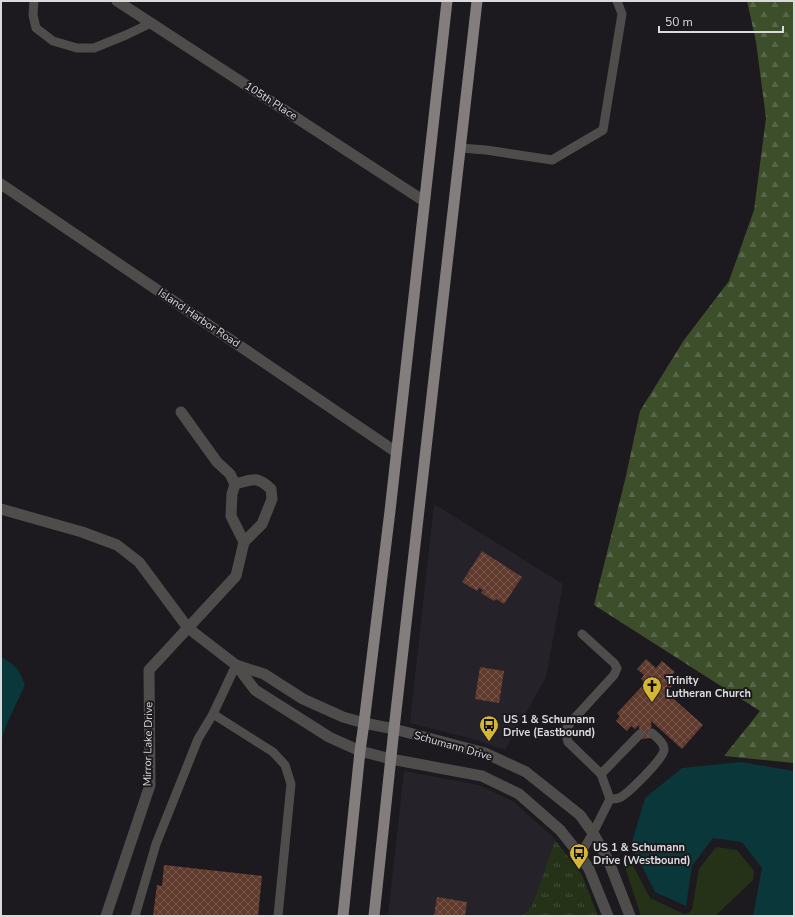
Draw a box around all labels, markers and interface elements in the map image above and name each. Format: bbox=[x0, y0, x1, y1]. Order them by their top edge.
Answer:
scale bar bbox=[659, 8, 783, 34]
text: 50 m bbox=[665, 14, 693, 30]
street label: 105th Place bbox=[242, 78, 300, 124]
street label: Island Harbor Road bbox=[155, 285, 243, 351]
place label: Trinity Lutheran Church bbox=[666, 673, 751, 701]
church icon: Trinity Lutheran Church bbox=[641, 675, 663, 703]
street label: Mirror Lake Drive bbox=[140, 701, 156, 786]
place label: US 1 & Schumann Drive (Eastbound) bbox=[503, 712, 595, 740]
bus stop icon: US 1 & Schumann Drive (Eastbound) bbox=[478, 714, 500, 742]
street label: Schumann Drive bbox=[412, 728, 494, 764]
place label: US 1 & Schumann Drive (Westbound) bbox=[593, 840, 691, 868]
bus stop icon: US 1 & Schumann Drive (Westbound) bbox=[568, 842, 590, 870]

